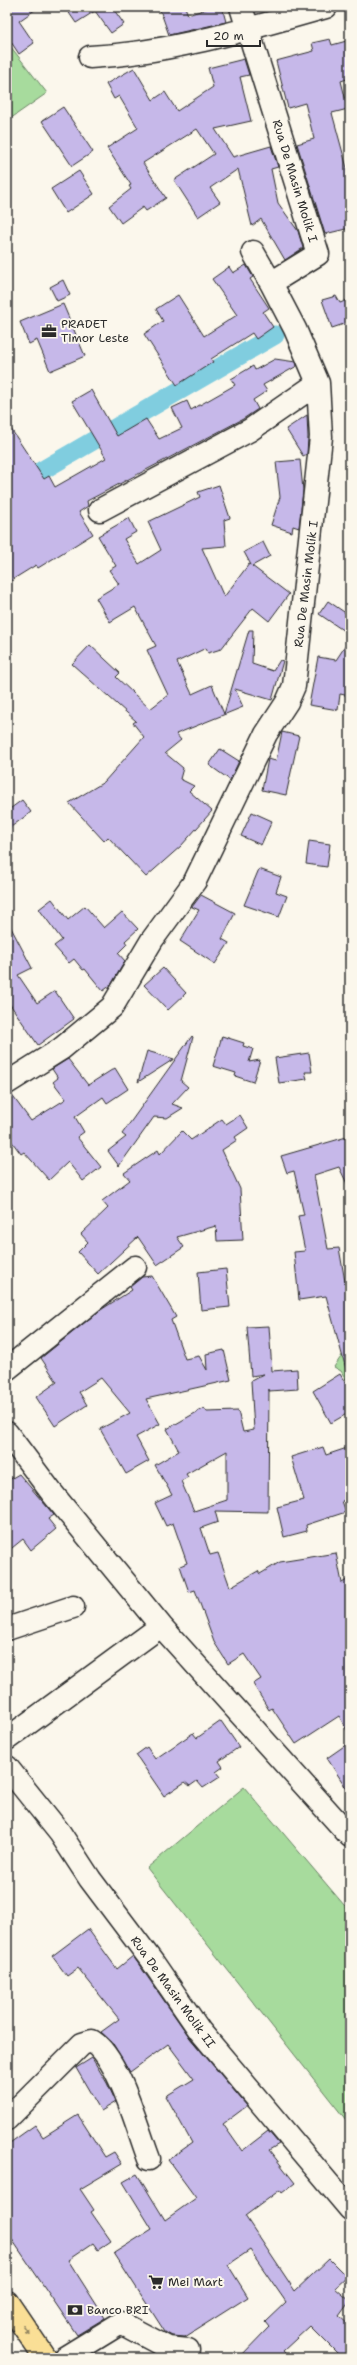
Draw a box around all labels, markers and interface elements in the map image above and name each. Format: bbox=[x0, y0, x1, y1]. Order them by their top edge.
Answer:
scale bar bbox=[207, 22, 260, 48]
text: 20 m bbox=[213, 28, 244, 44]
street label: Rua De Masin Molik I bbox=[269, 118, 321, 245]
place label: PRADET Timor Leste bbox=[61, 316, 129, 346]
office icon: PRADET Timor Leste bbox=[40, 322, 58, 340]
street label: Rua De Masin Molik I bbox=[290, 519, 322, 648]
street label: Rua De Masin Molik II bbox=[127, 1933, 219, 2051]
supermarket icon: Mei Mart bbox=[147, 2273, 165, 2291]
place label: Mei Mart bbox=[168, 2274, 223, 2290]
bank icon: Banco BRI bbox=[66, 2301, 84, 2319]
place label: Banco BRI bbox=[87, 2302, 149, 2318]
one-way arrow bbox=[22, 2325, 30, 2335]

